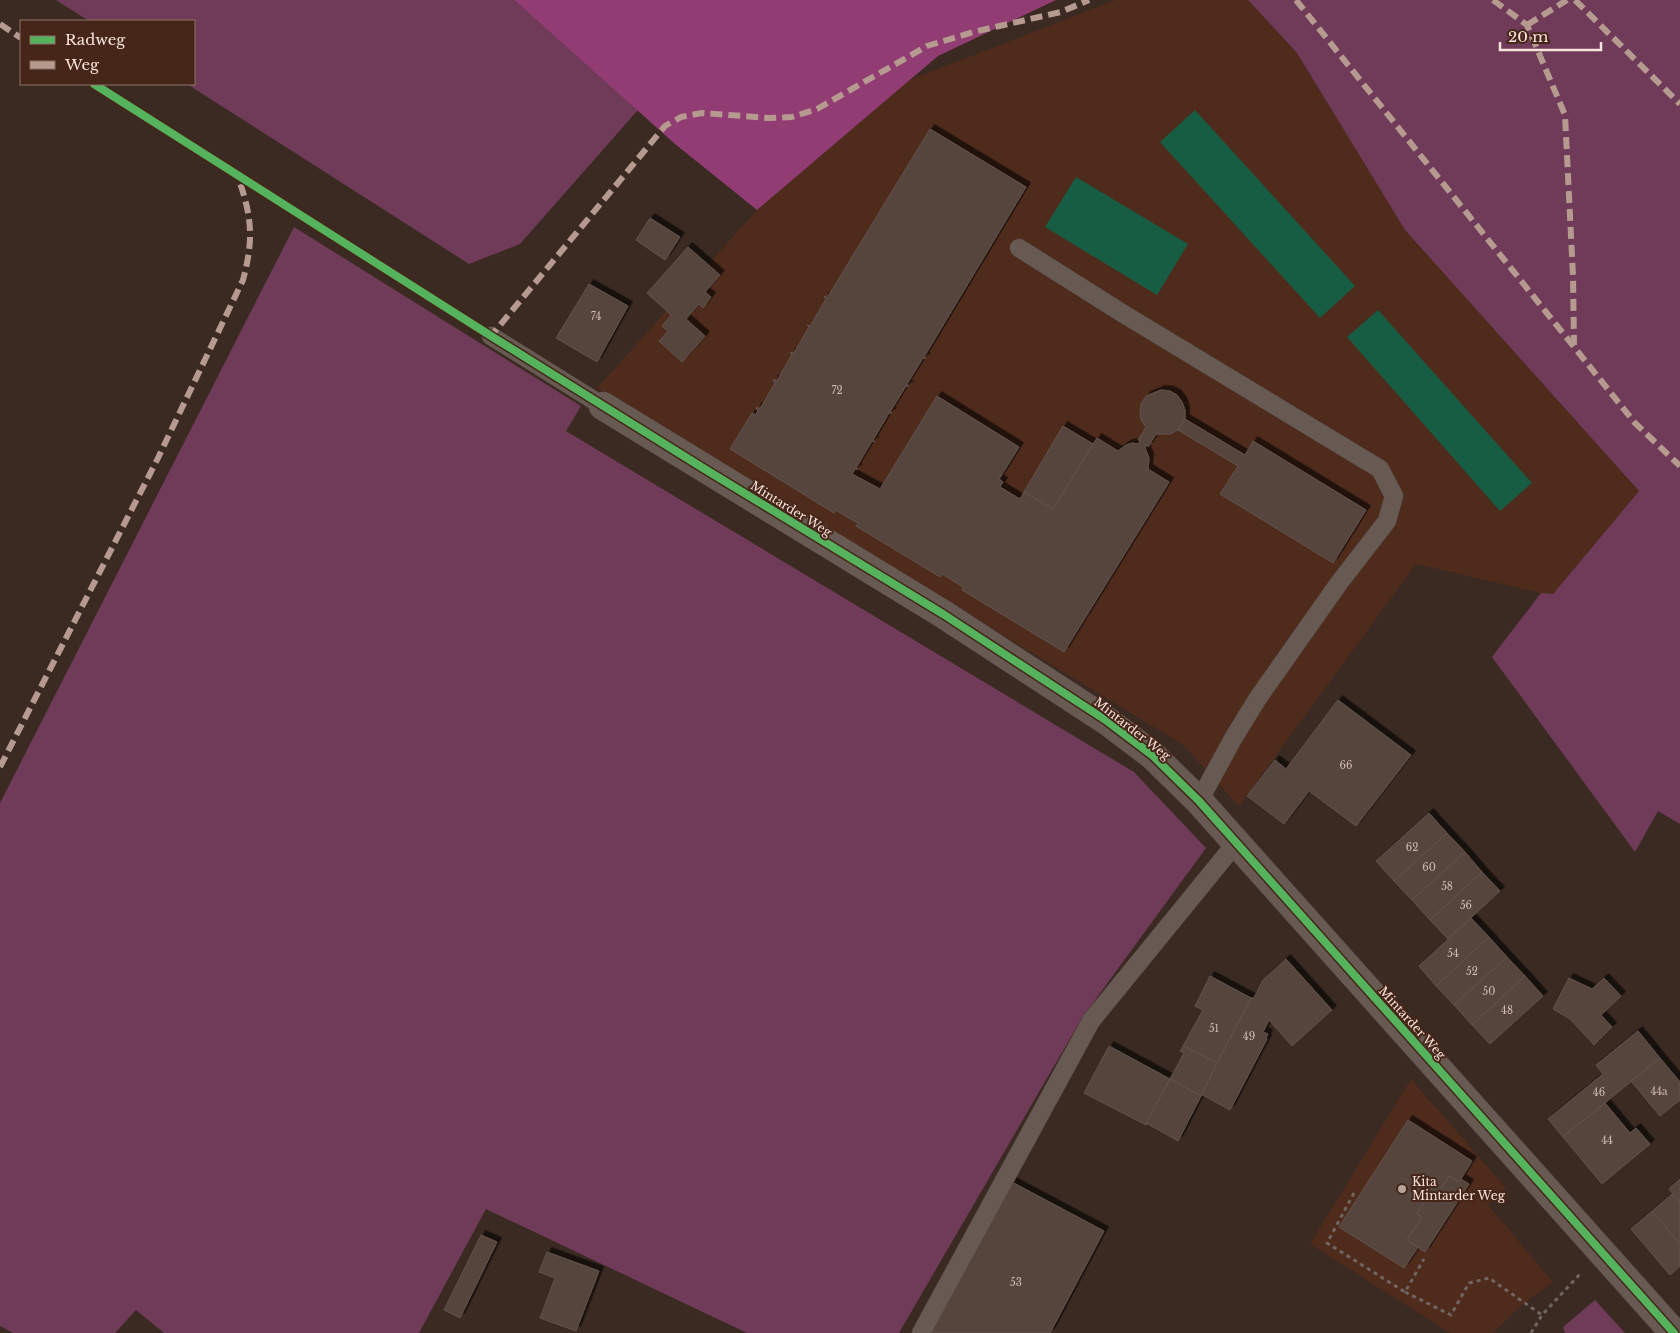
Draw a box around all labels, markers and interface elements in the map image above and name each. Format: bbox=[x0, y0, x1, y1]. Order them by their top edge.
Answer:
legend bbox=[20, 20, 195, 85]
scale bar bbox=[1500, 20, 1601, 52]
text: 20 m bbox=[1508, 27, 1548, 46]
text: Radweg bbox=[65, 30, 126, 49]
text: Weg bbox=[64, 55, 100, 74]
house number: 74 bbox=[591, 310, 601, 323]
house number: 72 bbox=[831, 384, 843, 397]
street label: Mintarder Weg bbox=[748, 478, 835, 540]
street label: Mintarder Weg bbox=[1091, 694, 1174, 764]
house number: 66 bbox=[1340, 759, 1352, 772]
house number: 62 bbox=[1406, 841, 1418, 854]
house number: 60 bbox=[1422, 861, 1436, 874]
house number: 58 bbox=[1441, 880, 1453, 893]
house number: 56 bbox=[1460, 899, 1472, 912]
house number: 54 bbox=[1447, 947, 1459, 960]
house number: 52 bbox=[1466, 965, 1478, 978]
street label: Mintarder Weg bbox=[1376, 983, 1450, 1063]
house number: 50 bbox=[1483, 985, 1495, 998]
house number: 48 bbox=[1501, 1004, 1513, 1017]
house number: 51 bbox=[1209, 1022, 1219, 1035]
house number: 49 bbox=[1243, 1030, 1255, 1043]
house number: 44a bbox=[1650, 1085, 1668, 1098]
house number: 46 bbox=[1593, 1086, 1605, 1099]
house number: 44 bbox=[1601, 1134, 1613, 1147]
place label: Kita Mintarder Weg bbox=[1412, 1174, 1506, 1203]
marker: Kita Mintarder Weg bbox=[1396, 1183, 1408, 1195]
house number: 53 bbox=[1010, 1276, 1022, 1289]

